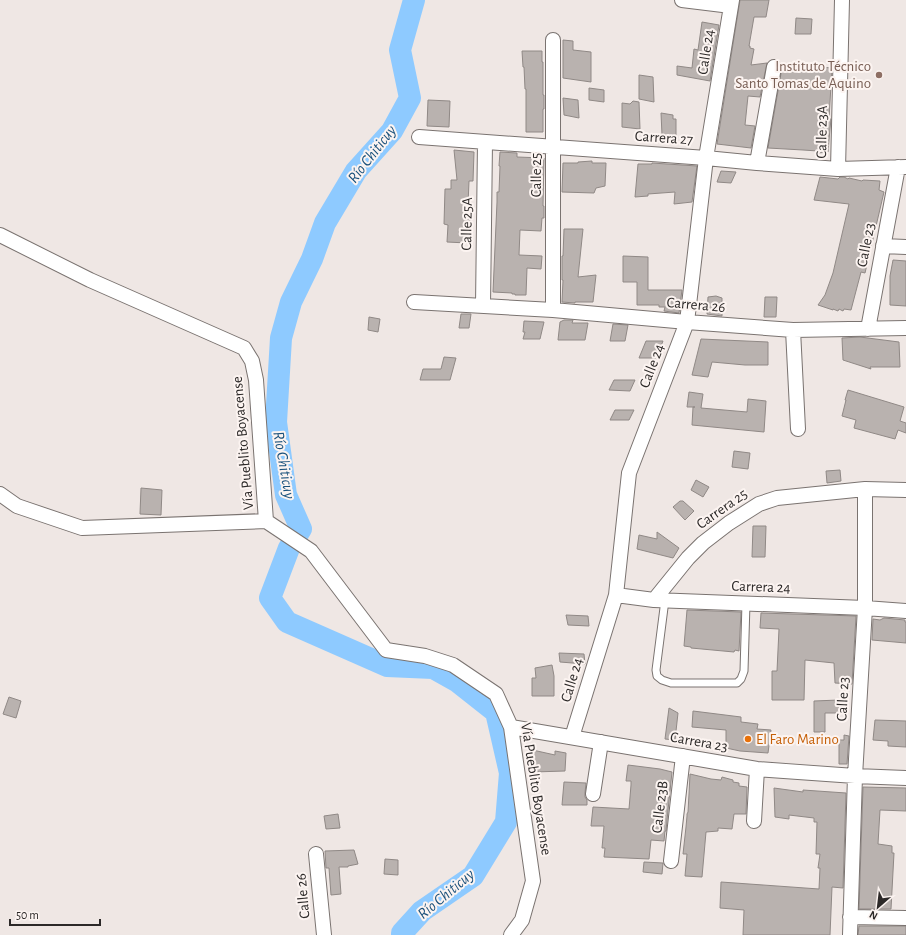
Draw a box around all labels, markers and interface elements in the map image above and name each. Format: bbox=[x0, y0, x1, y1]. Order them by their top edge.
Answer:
street label: Calle 24 bbox=[695, 28, 717, 76]
place label: Instituto Técnico Santo Tomas de Aquino bbox=[735, 59, 871, 91]
marker: Instituto Técnico Santo Tomas de Aquino bbox=[874, 70, 884, 80]
street label: Calle 23A bbox=[814, 105, 830, 159]
water label: Río Chiticuy bbox=[345, 122, 400, 186]
street label: Carrera 27 bbox=[634, 128, 694, 148]
street label: Calle 25 bbox=[529, 153, 544, 197]
street label: Calle 25A bbox=[459, 197, 475, 251]
street label: Calle 23 bbox=[854, 222, 878, 268]
street label: Carrera 26 bbox=[666, 295, 726, 315]
street label: Calle 24 bbox=[637, 342, 667, 390]
street label: Vía Pueblito Boyacense bbox=[230, 375, 256, 510]
water label: Río Chiticuy bbox=[270, 430, 298, 500]
street label: Carrera 25 bbox=[694, 486, 750, 532]
street label: Carrera 24 bbox=[731, 578, 791, 596]
street label: Calle 24 bbox=[558, 656, 586, 704]
street label: Calle 23 bbox=[834, 676, 852, 722]
street label: Vía Pueblito Boyacense bbox=[518, 722, 554, 856]
street label: Carrera 23 bbox=[669, 730, 729, 754]
place label: El Faro Marino bbox=[756, 732, 839, 747]
marker: El Faro Marino bbox=[743, 734, 753, 744]
street label: Calle 23B bbox=[649, 780, 671, 834]
water label: Río Chiticuy bbox=[415, 866, 478, 922]
street label: Calle 26 bbox=[294, 873, 312, 919]
north arrow bbox=[858, 887, 898, 927]
scale bar bbox=[10, 901, 100, 927]
text: 50 m bbox=[16, 909, 39, 921]
text: N bbox=[868, 909, 880, 922]

